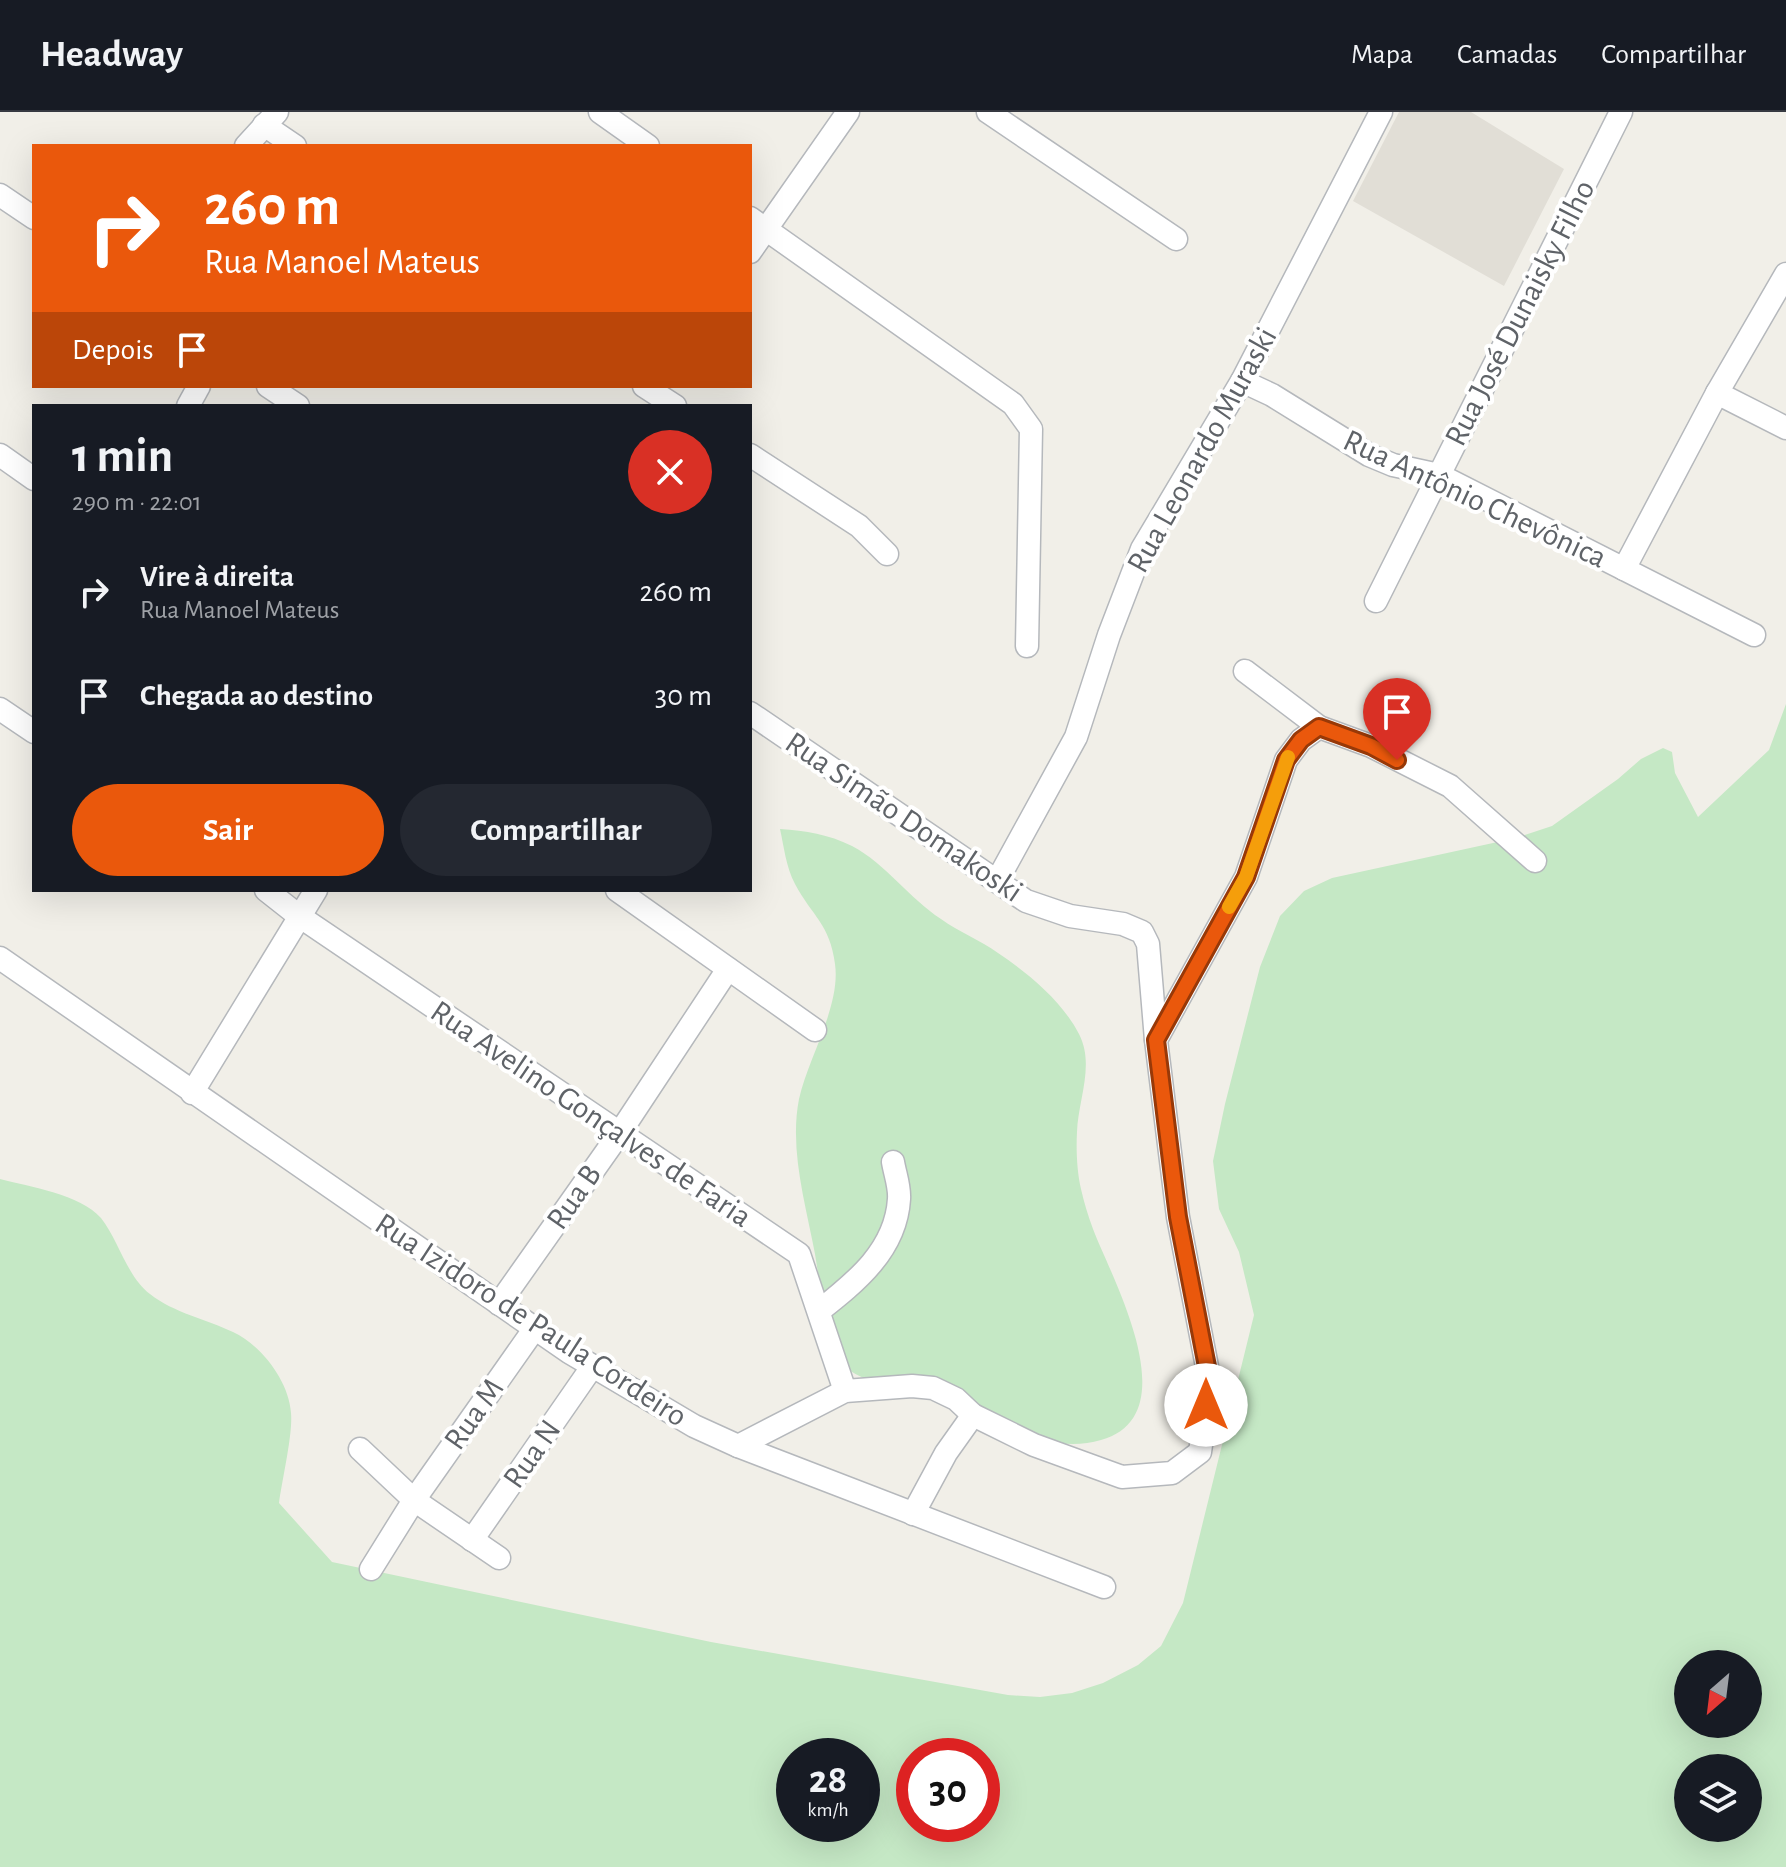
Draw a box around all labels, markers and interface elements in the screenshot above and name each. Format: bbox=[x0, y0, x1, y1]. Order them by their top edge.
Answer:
text: Headway bbox=[40, 36, 183, 74]
text: Mapa bbox=[1351, 41, 1413, 69]
text: Camadas bbox=[1457, 41, 1557, 69]
text: Compartilhar bbox=[1601, 41, 1746, 69]
street label: Rua José Dunaisky Filho bbox=[1439, 175, 1601, 451]
icon: right bbox=[72, 176, 176, 280]
text: 260 m bbox=[204, 179, 340, 235]
text: Rua Manoel Mateus bbox=[204, 244, 480, 280]
street label: Rua Leonardo Muraski bbox=[1121, 322, 1283, 578]
icon: arrive bbox=[170, 328, 214, 372]
text: Depois bbox=[72, 335, 154, 365]
street label: Rua Antônio Chevônica bbox=[1339, 424, 1611, 574]
button: close bbox=[628, 430, 712, 514]
text: 1 min bbox=[72, 433, 173, 481]
text: 290 m · 22:01 bbox=[72, 489, 202, 515]
text: Vire à direita bbox=[140, 562, 294, 592]
icon: right bbox=[72, 570, 116, 614]
text: 260 m bbox=[639, 577, 712, 607]
text: Rua Manoel Mateus bbox=[140, 597, 339, 623]
icon: arrive bbox=[72, 674, 116, 718]
pin bbox=[1363, 678, 1431, 760]
text: Chegada ao destino bbox=[140, 681, 373, 711]
text: 30 m bbox=[655, 681, 712, 711]
icon: arrive bbox=[1375, 690, 1419, 734]
street label: Rua Simão Domakoski bbox=[780, 726, 1028, 908]
button: Sair bbox=[72, 784, 384, 876]
button: Compartilhar bbox=[400, 784, 712, 876]
street label: Rua Avelino Gonçalves de Faria bbox=[425, 995, 757, 1233]
street label: Rua B bbox=[541, 1159, 607, 1235]
street label: Rua Izidoro de Paula Cordeiro bbox=[369, 1207, 693, 1433]
position arrow bbox=[1164, 1363, 1248, 1447]
street label: Rua M bbox=[438, 1373, 510, 1455]
street label: Rua N bbox=[497, 1414, 567, 1494]
north arrow bbox=[1674, 1650, 1762, 1738]
map controls bbox=[1674, 1650, 1762, 1842]
speed limit sign: 30 bbox=[896, 1738, 1000, 1842]
button: layers bbox=[1674, 1754, 1762, 1842]
text: 28 bbox=[809, 1760, 847, 1800]
text: km/h bbox=[807, 1800, 849, 1820]

